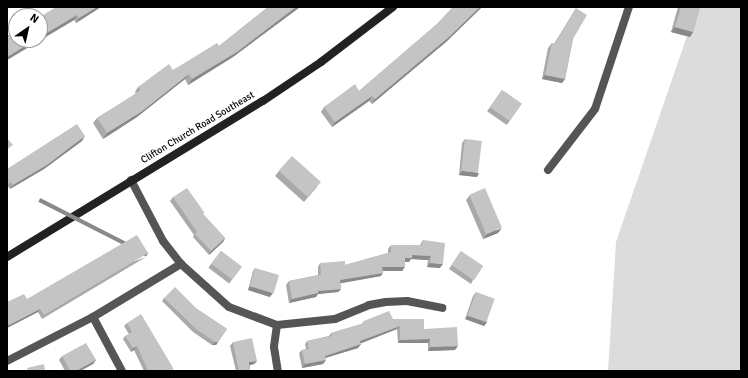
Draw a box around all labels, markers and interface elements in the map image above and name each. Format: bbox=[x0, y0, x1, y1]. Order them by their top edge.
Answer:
north arrow bbox=[8, 8, 48, 48]
text: N bbox=[28, 11, 41, 26]
street label: Clifton Church Road Southeast bbox=[139, 89, 257, 167]

